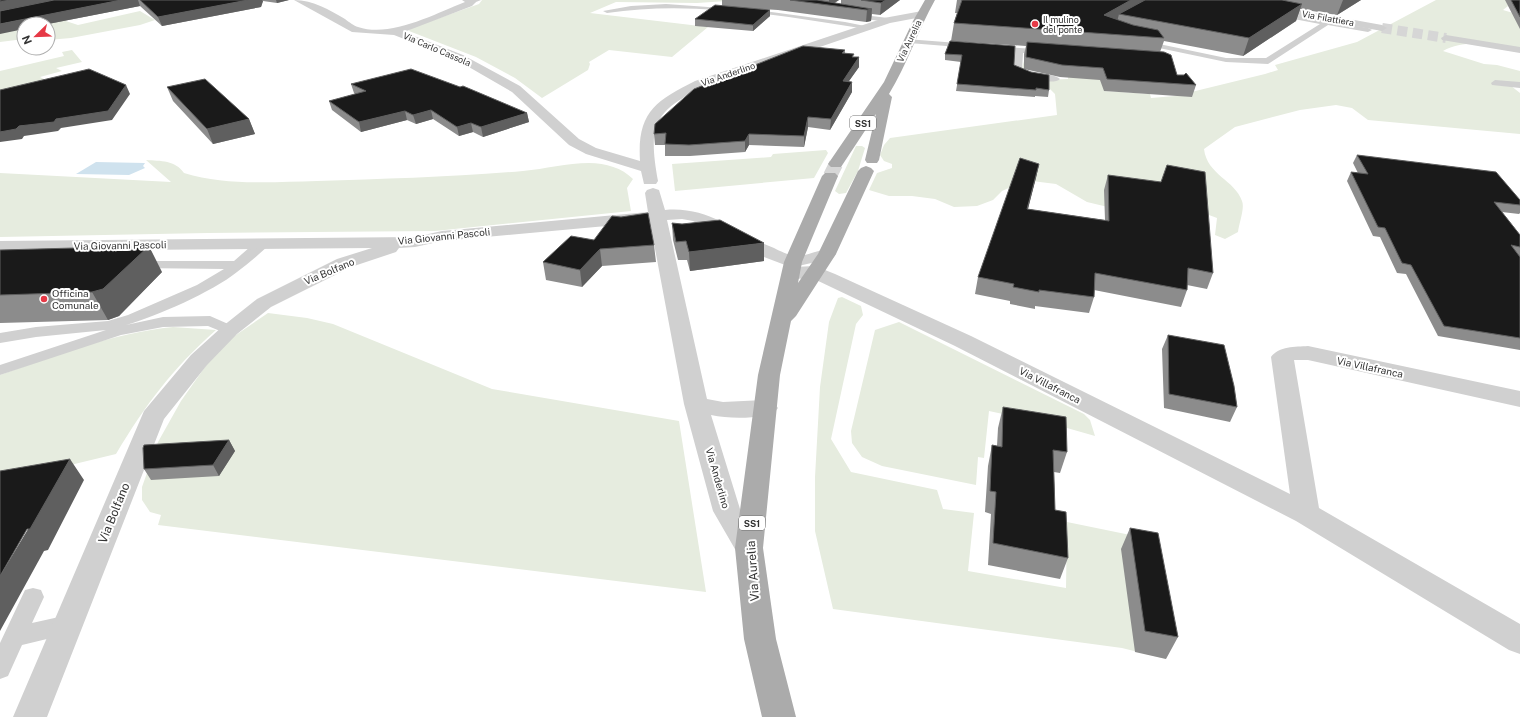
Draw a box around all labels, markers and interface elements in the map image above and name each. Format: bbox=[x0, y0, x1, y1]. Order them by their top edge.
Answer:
street label: Via Filattiera bbox=[1301, 8, 1355, 28]
place label: Il mulino del ponte bbox=[1043, 14, 1082, 35]
north arrow bbox=[16, 16, 56, 56]
street label: Via Aurelia bbox=[894, 18, 924, 64]
marker: Il mulino del ponte bbox=[1030, 19, 1040, 29]
street label: Via Carlo Cassola bbox=[401, 30, 473, 68]
text: N bbox=[20, 34, 34, 46]
street label: Via Anderlino bbox=[700, 60, 756, 88]
road number: SS1 bbox=[850, 116, 876, 130]
street label: Via Giovanni Pascoli bbox=[397, 225, 491, 247]
street label: Via Giovanni Pascoli bbox=[74, 238, 166, 252]
street label: Via Bolfano bbox=[302, 255, 356, 287]
place label: Officina Comunale bbox=[52, 287, 99, 311]
marker: Officina Comunale bbox=[39, 294, 49, 304]
street label: Via Villafranca bbox=[1336, 354, 1404, 380]
street label: Via Villafranca bbox=[1017, 364, 1083, 406]
street label: Via Anderlino bbox=[704, 446, 732, 510]
street label: Via Bolfano bbox=[96, 481, 133, 545]
road number: SS1 bbox=[739, 516, 765, 530]
street label: Via Aurelia bbox=[744, 540, 762, 602]

